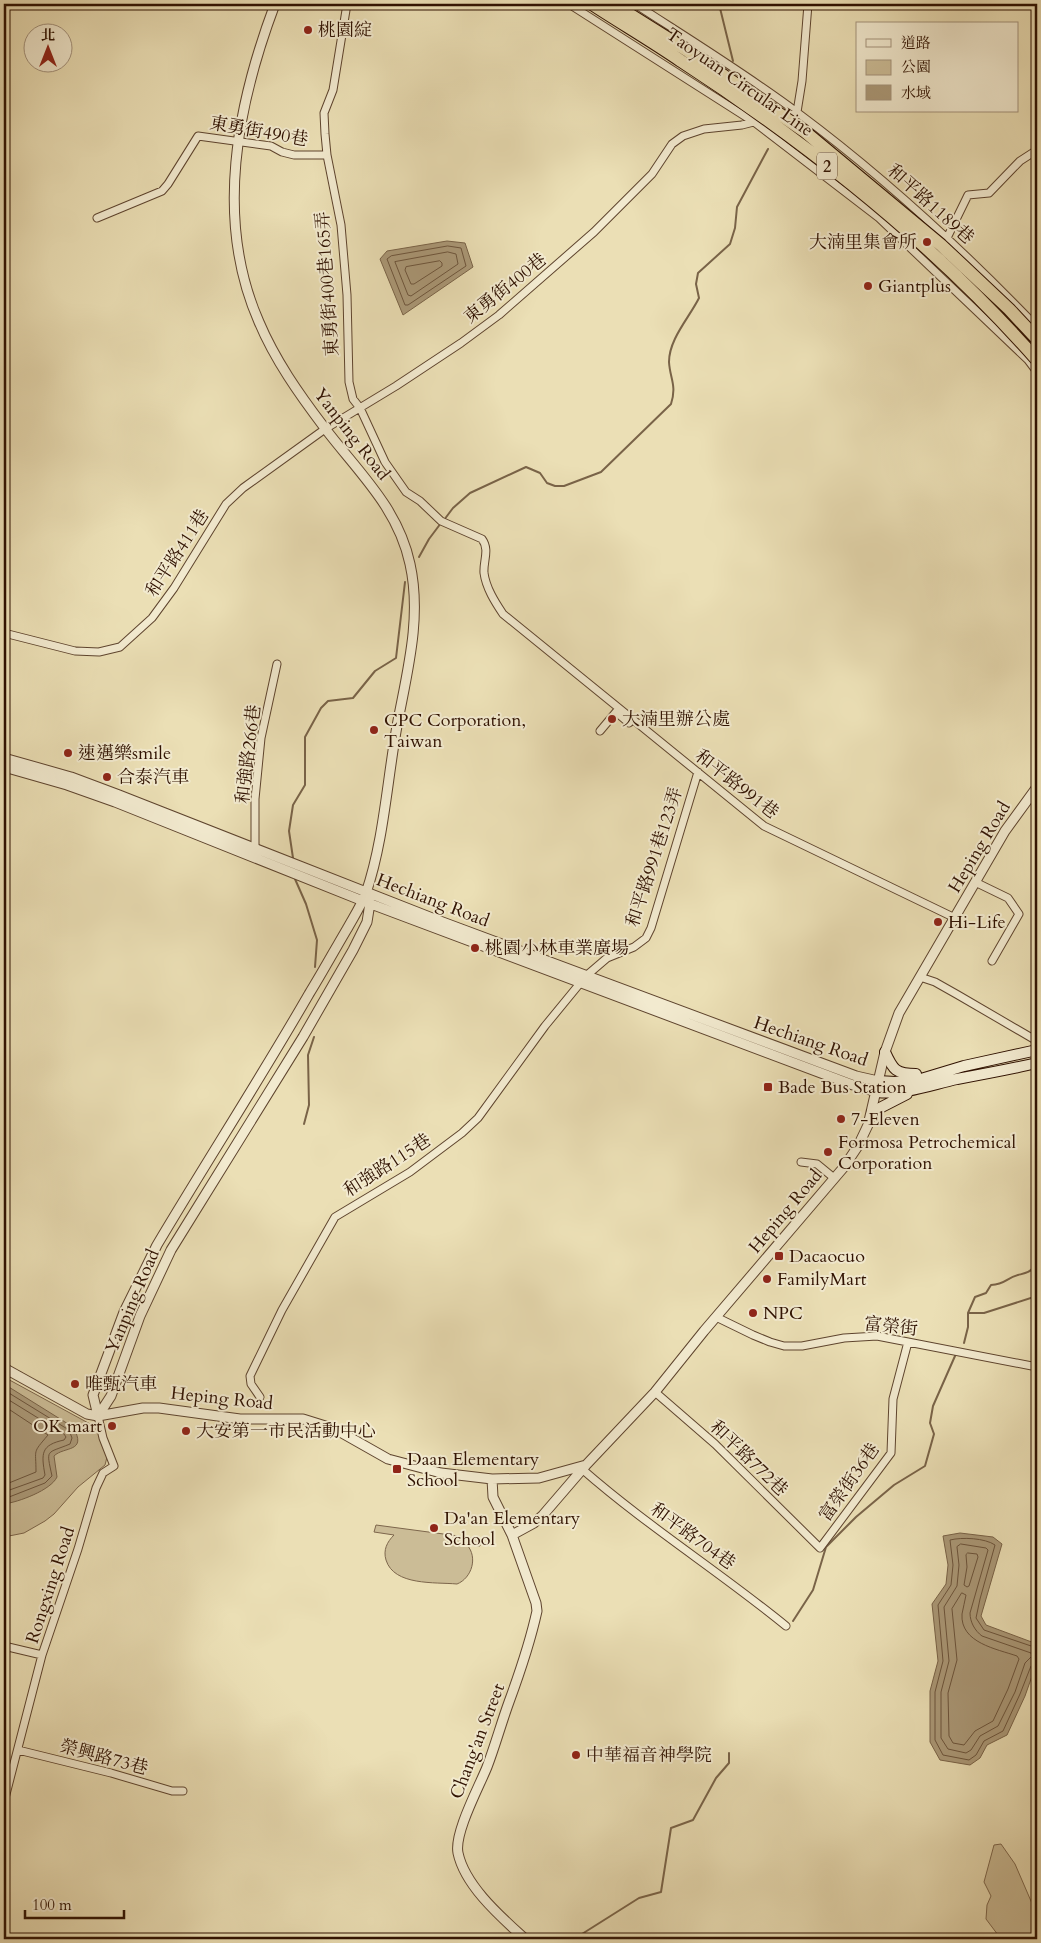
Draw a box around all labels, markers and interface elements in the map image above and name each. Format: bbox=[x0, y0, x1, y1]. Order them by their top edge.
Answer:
place label: 桃園綻 bbox=[318, 18, 372, 43]
north arrow bbox=[22, 22, 72, 72]
street label: Taoyuan Circular Line bbox=[661, 22, 818, 143]
legend bbox=[856, 22, 1018, 112]
marker: 桃園綻 bbox=[302, 24, 314, 36]
text: 北 bbox=[41, 26, 55, 45]
text: 道路 bbox=[901, 33, 931, 53]
text: 公園 bbox=[901, 57, 931, 77]
text: 水域 bbox=[901, 83, 931, 103]
street label: 東勇街490巷 bbox=[208, 111, 310, 152]
road number: 2 bbox=[817, 153, 837, 180]
street label: 和平路1189巷 bbox=[882, 159, 979, 250]
street label: 東勇街400巷165弄 bbox=[310, 211, 345, 357]
place label: 大湳里集會所 bbox=[809, 230, 917, 255]
marker: 大湳里集會所 bbox=[921, 236, 933, 248]
street label: 東勇街400巷 bbox=[459, 247, 552, 329]
place label: Giantplus bbox=[878, 274, 951, 299]
marker: Giantplus bbox=[862, 280, 874, 292]
street label: Yanping Road bbox=[308, 383, 396, 486]
street label: 和平路411巷 bbox=[140, 505, 215, 602]
street label: 和強路266巷 bbox=[230, 703, 267, 805]
place label: 大湳里辦公處 bbox=[622, 707, 730, 732]
place label: CPC Corporation, Taiwan bbox=[384, 708, 526, 754]
marker: 大湳里辦公處 bbox=[606, 713, 618, 725]
marker: CPC Corporation, Taiwan bbox=[368, 724, 380, 736]
place label: 速邁樂smile bbox=[78, 741, 171, 766]
street label: 和平路991巷 bbox=[690, 744, 784, 825]
marker: 速邁樂smile bbox=[62, 747, 74, 759]
place label: 合泰汽車 bbox=[117, 765, 189, 790]
marker: 合泰汽車 bbox=[101, 771, 113, 783]
street label: 和平路991巷123弄 bbox=[620, 784, 689, 930]
street label: Heping Road bbox=[942, 796, 1017, 898]
street label: Hechiang Road bbox=[373, 867, 493, 934]
place label: Hi-Life bbox=[948, 910, 1006, 935]
marker: Hi-Life bbox=[932, 916, 944, 928]
place label: 桃園小林車業廣場 bbox=[485, 936, 629, 961]
marker: 桃園小林車業廣場 bbox=[469, 942, 481, 954]
street label: Hechiang Road bbox=[751, 1010, 871, 1073]
place label: Bade Bus Station bbox=[778, 1075, 908, 1100]
marker: Bade Bus Station bbox=[762, 1081, 774, 1093]
place label: 7-Eleven bbox=[851, 1107, 920, 1132]
marker: 7-Eleven bbox=[835, 1113, 847, 1125]
street label: 和強路115巷 bbox=[339, 1128, 436, 1203]
place label: Formosa Petrochemical Corporation bbox=[838, 1130, 1016, 1176]
marker: Formosa Petrochemical Corporation bbox=[822, 1146, 834, 1158]
street label: Heping Road bbox=[743, 1164, 828, 1259]
place label: Dacaocuo bbox=[789, 1244, 865, 1269]
street label: Yanping Road bbox=[99, 1245, 166, 1357]
marker: Dacaocuo bbox=[773, 1250, 785, 1262]
place label: FamilyMart bbox=[777, 1267, 867, 1292]
marker: FamilyMart bbox=[761, 1273, 773, 1285]
place label: NPC bbox=[763, 1301, 803, 1326]
marker: NPC bbox=[747, 1307, 759, 1319]
street label: 富榮街 bbox=[863, 1311, 919, 1342]
place label: 唯甄汽車 bbox=[85, 1372, 157, 1397]
marker: 唯甄汽車 bbox=[69, 1378, 81, 1390]
street label: Heping Road bbox=[170, 1381, 275, 1416]
place label: OK mart bbox=[33, 1414, 102, 1439]
street label: 和平路772巷 bbox=[704, 1415, 793, 1502]
place label: 大安第一市民活動中心 bbox=[196, 1419, 376, 1444]
marker: OK mart bbox=[106, 1420, 118, 1432]
marker: 大安第一市民活動中心 bbox=[180, 1425, 192, 1437]
street label: 富榮街36巷 bbox=[813, 1438, 886, 1527]
place label: Daan Elementary School bbox=[407, 1447, 540, 1493]
marker: Daan Elementary School bbox=[391, 1463, 403, 1475]
street label: 和平路704巷 bbox=[645, 1497, 740, 1576]
place label: Da'an Elementary School bbox=[444, 1506, 581, 1552]
marker: Da'an Elementary School bbox=[428, 1522, 440, 1534]
street label: Rongxing Road bbox=[20, 1523, 81, 1647]
street label: Chang'an Street bbox=[444, 1679, 511, 1803]
street label: 榮興路73巷 bbox=[57, 1734, 151, 1781]
place label: 中華福音神學院 bbox=[586, 1743, 712, 1768]
marker: 中華福音神學院 bbox=[570, 1749, 582, 1761]
scale bar bbox=[25, 1888, 124, 1920]
text: 100 m bbox=[32, 1895, 72, 1915]

